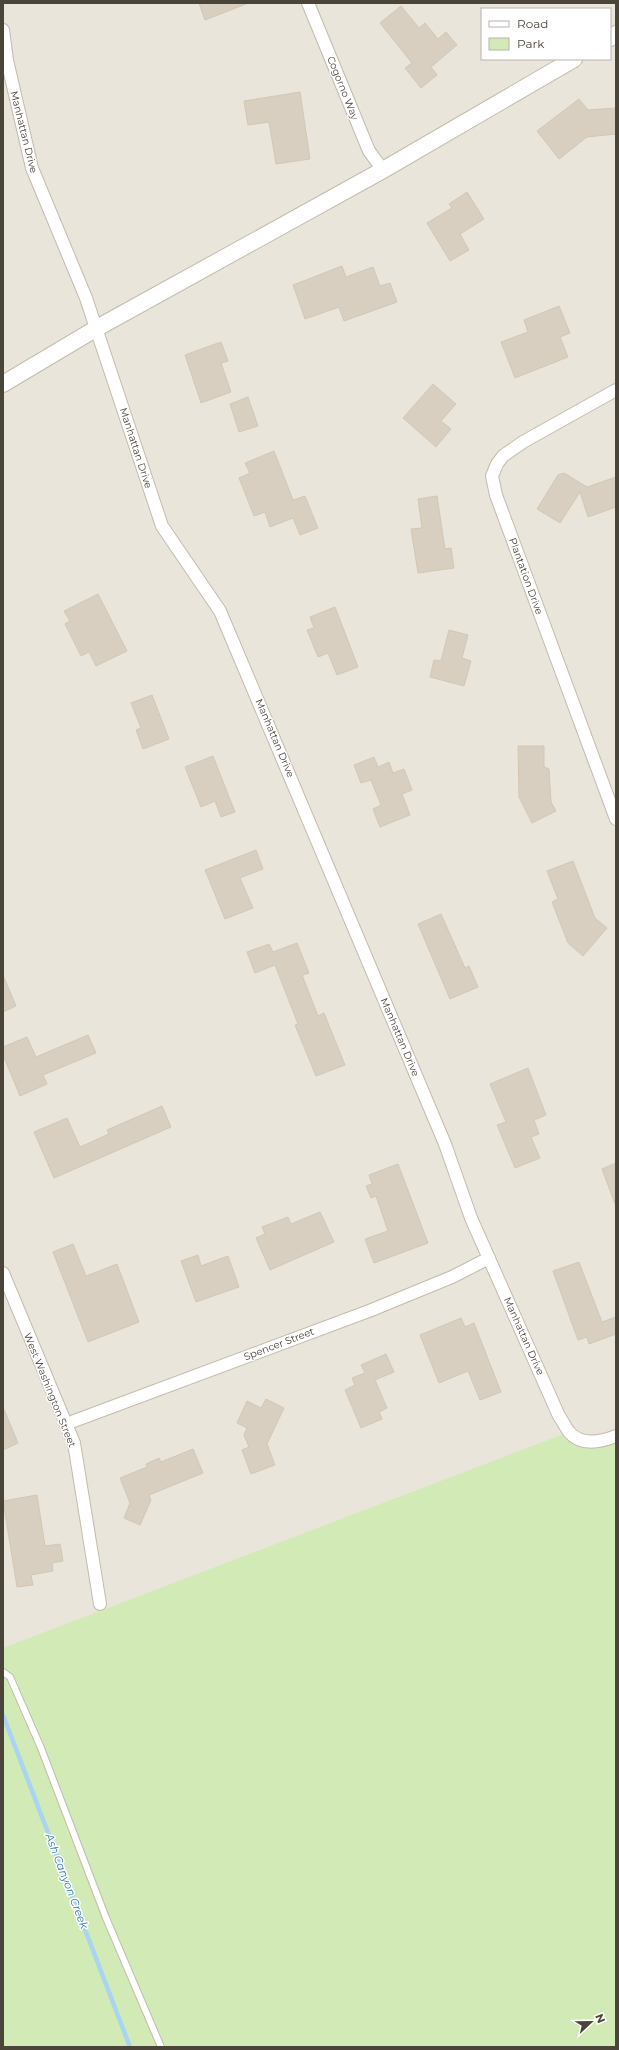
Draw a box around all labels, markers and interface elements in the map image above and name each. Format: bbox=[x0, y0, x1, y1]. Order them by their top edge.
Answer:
legend bbox=[481, 8, 611, 60]
text: Road bbox=[517, 16, 548, 31]
text: Park bbox=[517, 36, 545, 51]
street label: Cogorno Way bbox=[324, 54, 362, 122]
street label: Manhattan Drive bbox=[8, 90, 40, 174]
street label: Manhattan Drive bbox=[117, 406, 155, 490]
street label: Plantation Drive bbox=[506, 536, 546, 616]
street label: Manhattan Drive bbox=[253, 697, 297, 779]
street label: Manhattan Drive bbox=[378, 996, 422, 1078]
street label: Manhattan Drive bbox=[501, 1295, 547, 1377]
street label: Spencer Street bbox=[242, 1325, 316, 1363]
street label: West Washington Street bbox=[21, 1331, 79, 1449]
water label: Ash Canyon Creek bbox=[42, 1830, 92, 1931]
north arrow bbox=[571, 2002, 611, 2042]
text: N bbox=[592, 2012, 608, 2025]

